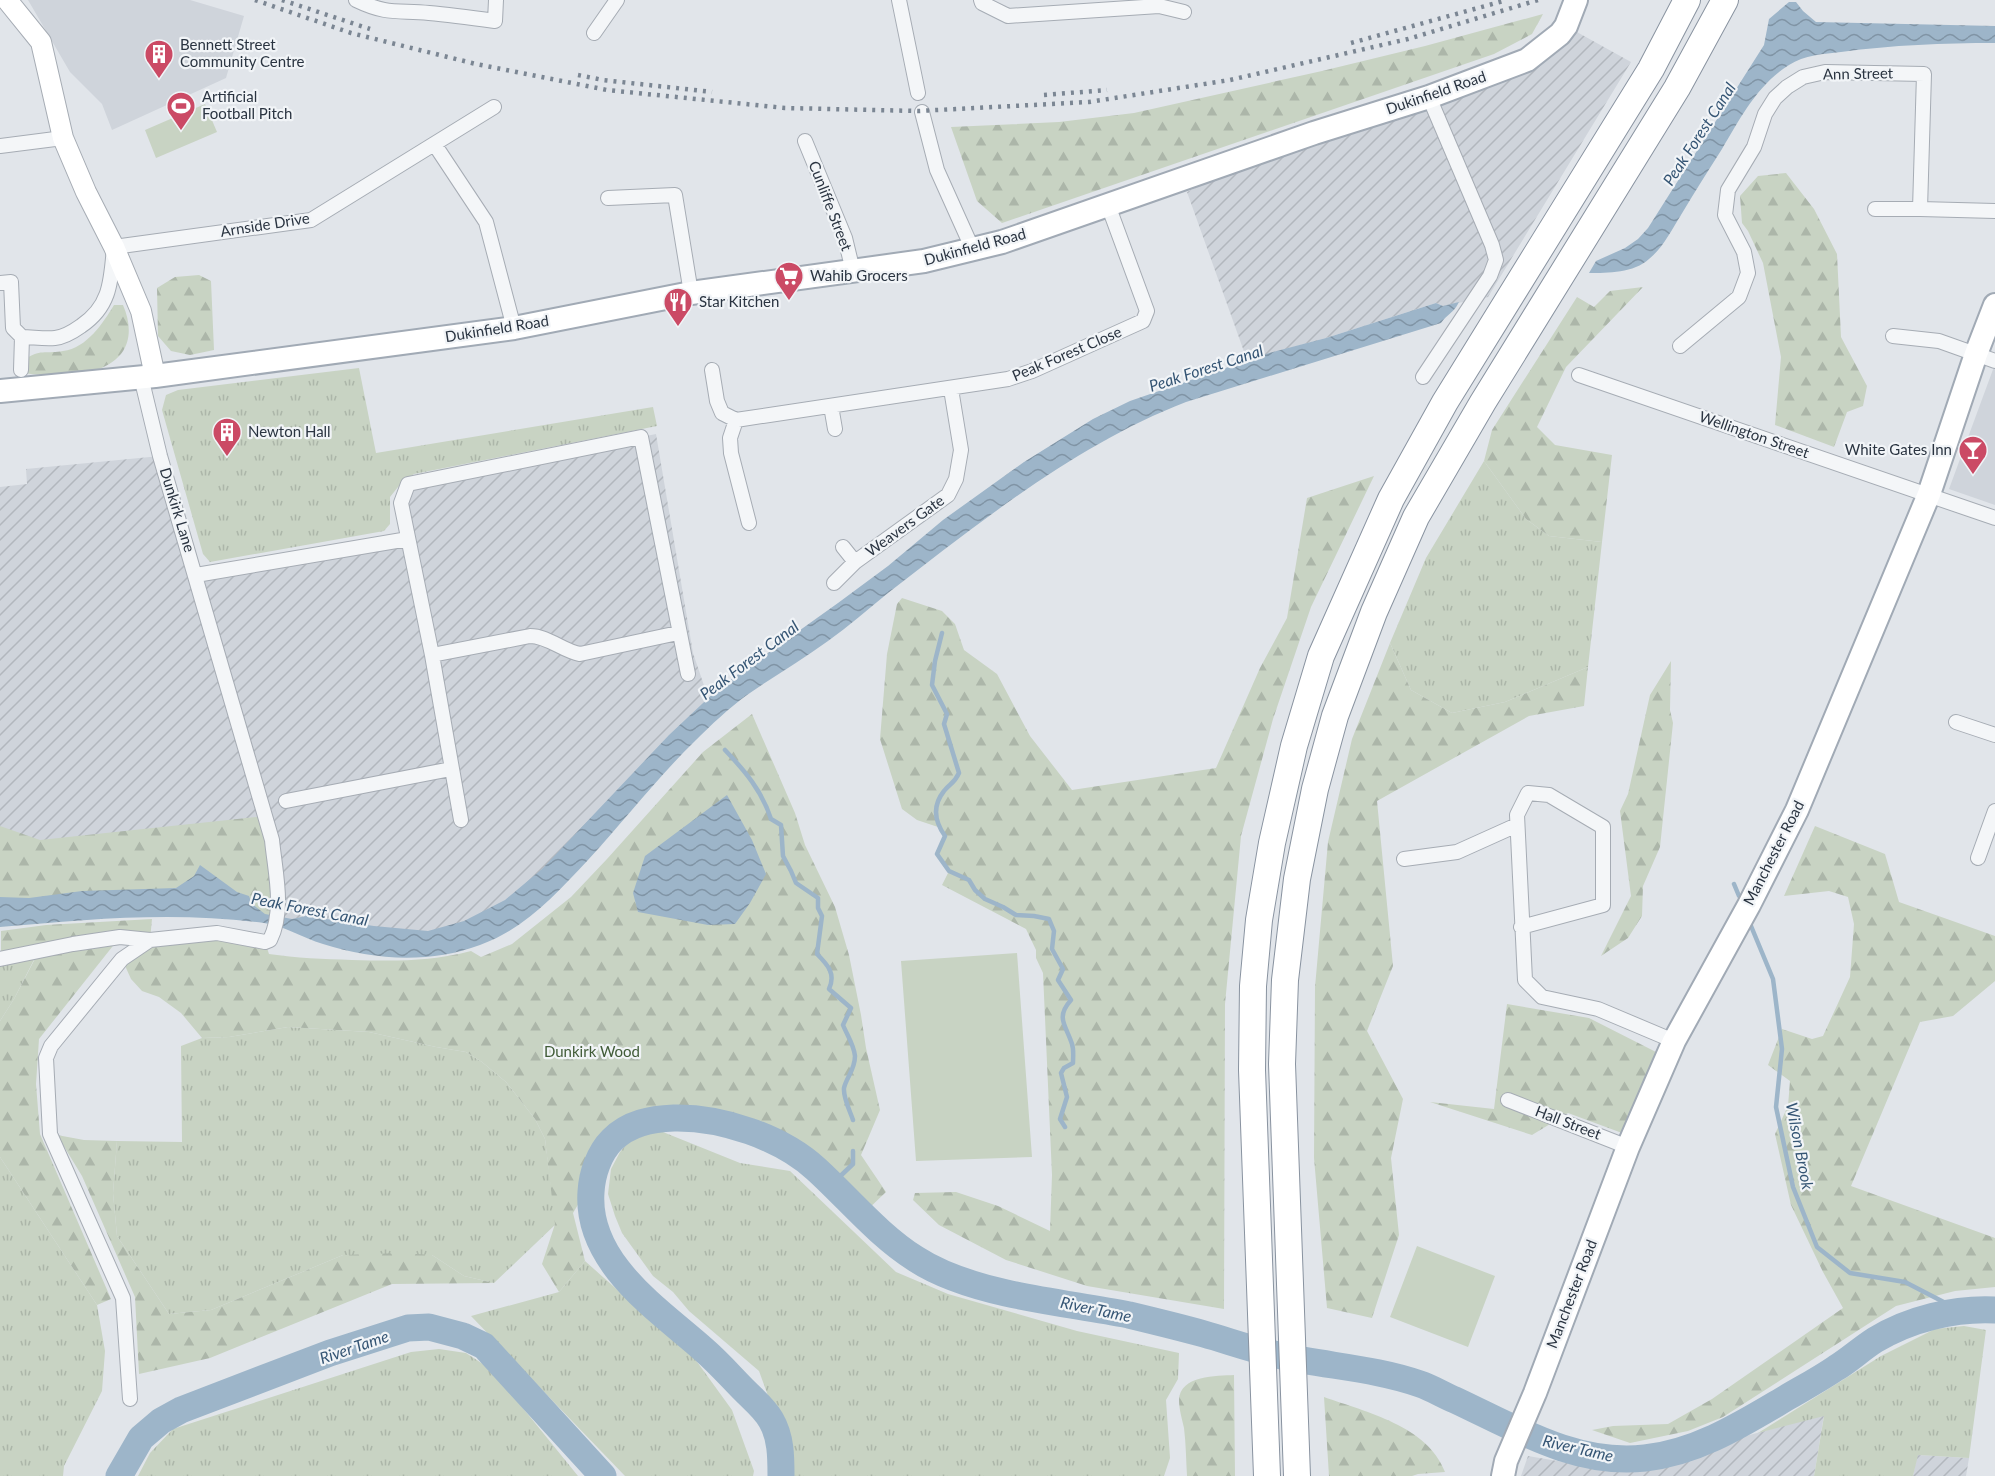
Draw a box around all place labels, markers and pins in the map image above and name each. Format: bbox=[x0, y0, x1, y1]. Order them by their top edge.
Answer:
place label: Bennett Street Community Centre bbox=[180, 35, 305, 70]
building icon: Bennett Street Community Centre bbox=[143, 38, 175, 80]
place label: Artificial Football Pitch bbox=[202, 87, 292, 122]
sports icon: Artificial Football Pitch bbox=[165, 90, 197, 132]
supermarket icon: Wahib Grocers bbox=[773, 260, 805, 302]
place label: Wahib Grocers bbox=[810, 266, 908, 284]
restaurant icon: Star Kitchen bbox=[662, 286, 694, 328]
place label: Star Kitchen bbox=[699, 292, 779, 310]
building icon: Newton Hall bbox=[211, 416, 243, 458]
place label: Newton Hall bbox=[248, 422, 331, 440]
bar icon: White Gates Inn bbox=[1957, 434, 1989, 476]
place label: White Gates Inn bbox=[1845, 440, 1952, 458]

